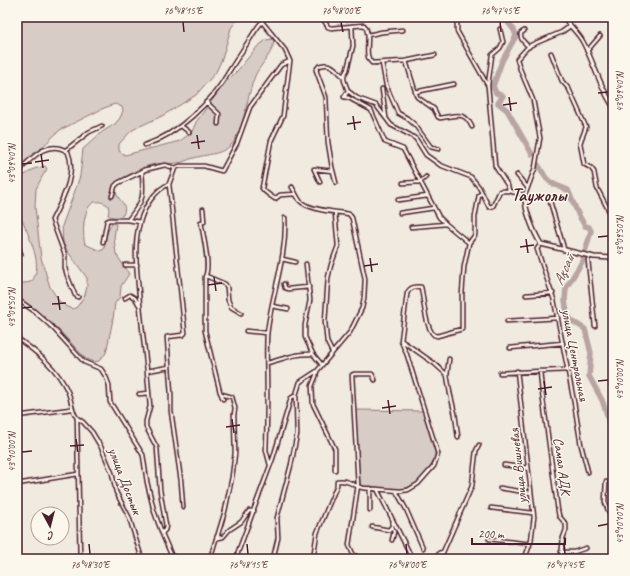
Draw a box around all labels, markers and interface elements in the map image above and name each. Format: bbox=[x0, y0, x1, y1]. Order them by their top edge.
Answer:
text: 76°48'15"E bbox=[164, 4, 204, 17]
text: 76°48'00"E bbox=[322, 4, 362, 17]
text: 76°47'45"E bbox=[481, 4, 521, 17]
text: 43°09'40"N bbox=[613, 70, 626, 112]
text: 43°09'40"N bbox=[5, 142, 18, 184]
district label: Таужолы bbox=[511, 184, 569, 206]
text: 43°09'50"N bbox=[613, 214, 626, 256]
water label: Ақсай bbox=[549, 249, 580, 288]
text: 43°09'50"N bbox=[5, 286, 18, 328]
street label: улица Центральная bbox=[558, 307, 592, 403]
text: 43°10'00"N bbox=[613, 358, 626, 400]
street label: улица Вишневая bbox=[506, 427, 530, 505]
text: 43°10'00"N bbox=[5, 430, 18, 472]
street label: Самал АДК bbox=[550, 436, 575, 499]
street label: улица Достык bbox=[104, 444, 146, 519]
text: 43°10'10"N bbox=[613, 502, 626, 544]
north arrow bbox=[30, 506, 70, 546]
scale bar bbox=[472, 520, 565, 546]
text: 200 m bbox=[478, 526, 505, 542]
text: С bbox=[46, 529, 55, 543]
text: 76°48'30"E bbox=[71, 558, 111, 571]
text: 76°48'15"E bbox=[229, 558, 269, 571]
text: 76°48'00"E bbox=[388, 558, 428, 571]
text: 76°47'45"E bbox=[546, 558, 586, 571]

